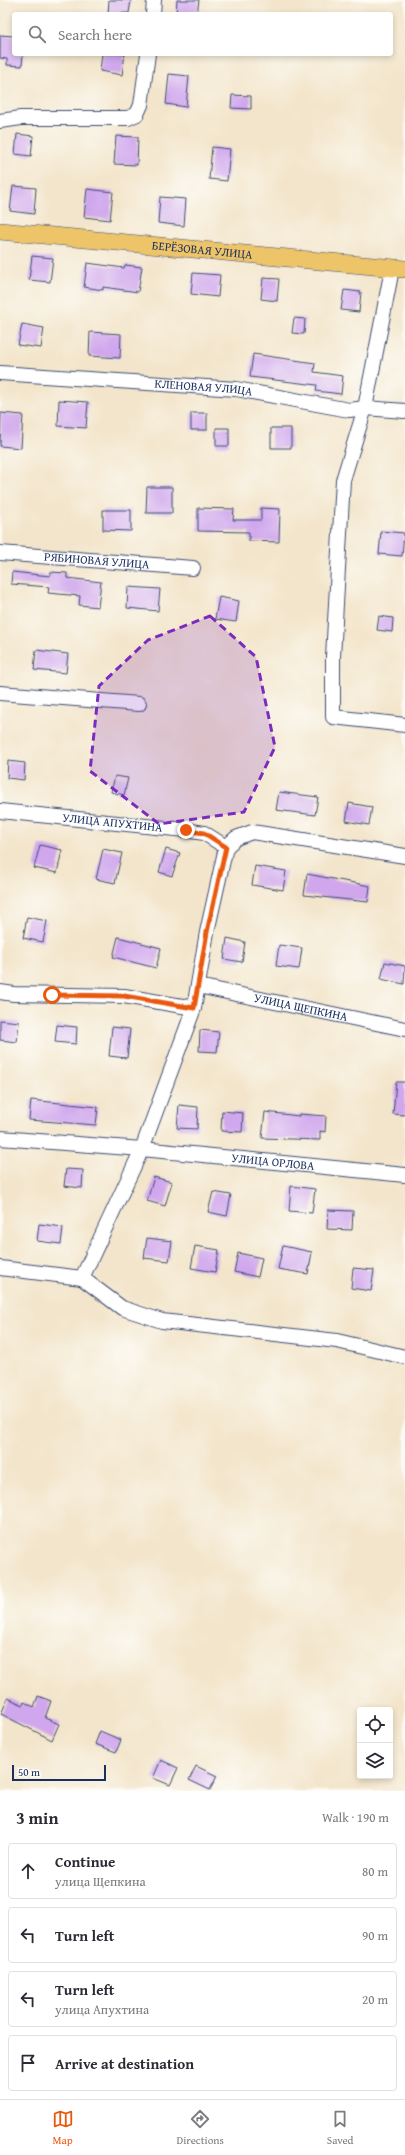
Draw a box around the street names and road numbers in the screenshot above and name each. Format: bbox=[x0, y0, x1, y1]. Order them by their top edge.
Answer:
street label: БЕРЁЗОВАЯ УЛИЦА bbox=[151, 236, 254, 263]
street label: КЛЕНОВАЯ УЛИЦА bbox=[154, 374, 255, 400]
street label: РЯБИНОВАЯ УЛИЦА bbox=[43, 547, 151, 573]
street label: УЛИЦА АПУХТИНА bbox=[62, 808, 164, 836]
street label: УЛИЦА ЩЕПКИНА bbox=[252, 989, 350, 1025]
street label: УЛИЦА ОРЛОВА bbox=[231, 1149, 316, 1174]

